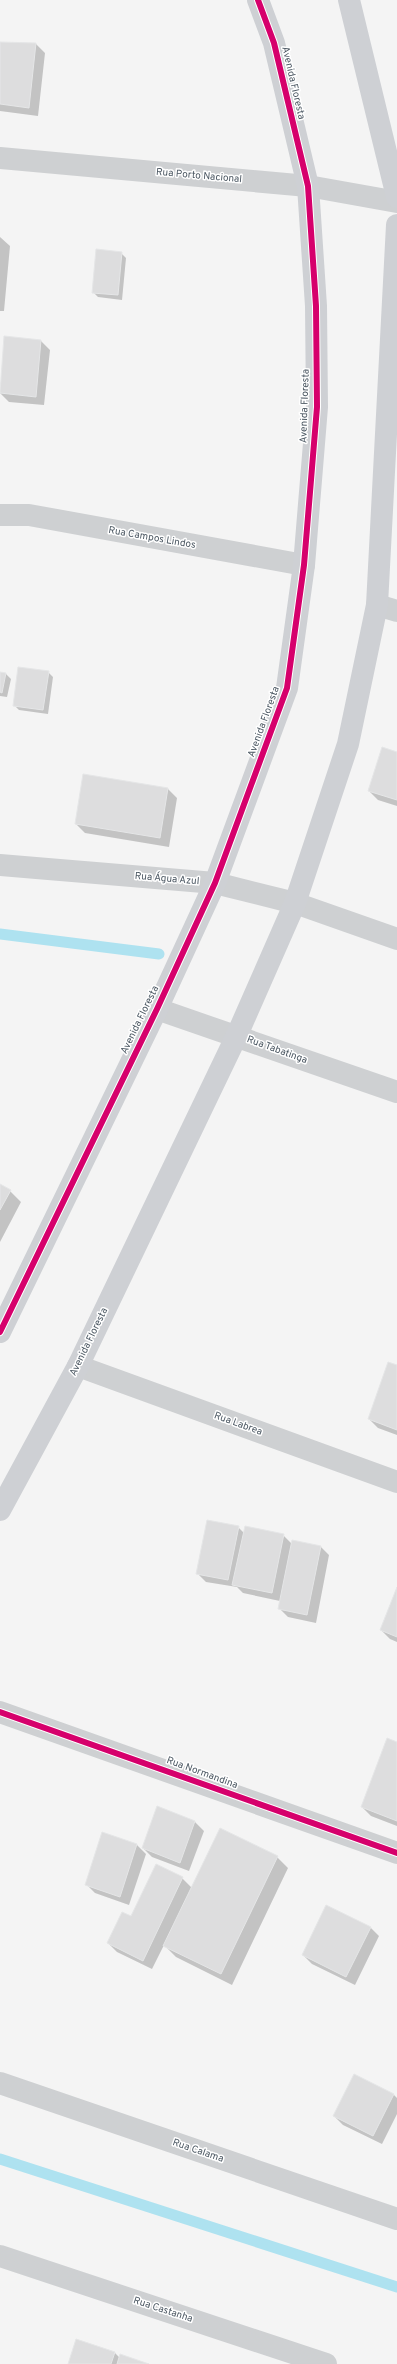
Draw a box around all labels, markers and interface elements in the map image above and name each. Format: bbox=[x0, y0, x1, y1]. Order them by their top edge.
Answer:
street label: Avenida Floresta bbox=[278, 45, 308, 121]
street label: Rua Porto Nacional bbox=[156, 166, 242, 186]
street label: Avenida Floresta bbox=[297, 369, 313, 443]
street label: Rua Campos Lindos bbox=[107, 524, 197, 552]
street label: Avenida Floresta bbox=[245, 685, 283, 759]
street label: Rua Água Azul bbox=[134, 870, 200, 888]
street label: Avenida Floresta bbox=[118, 984, 162, 1056]
street label: Rua Tabatinga bbox=[245, 1033, 309, 1067]
street label: Avenida Floresta bbox=[67, 1306, 111, 1378]
street label: Rua Labrea bbox=[212, 1409, 264, 1439]
street label: Rua Normandina bbox=[165, 1754, 239, 1792]
street label: Rua Calama bbox=[171, 2136, 225, 2166]
street label: Rua Castanha bbox=[132, 2294, 194, 2326]

